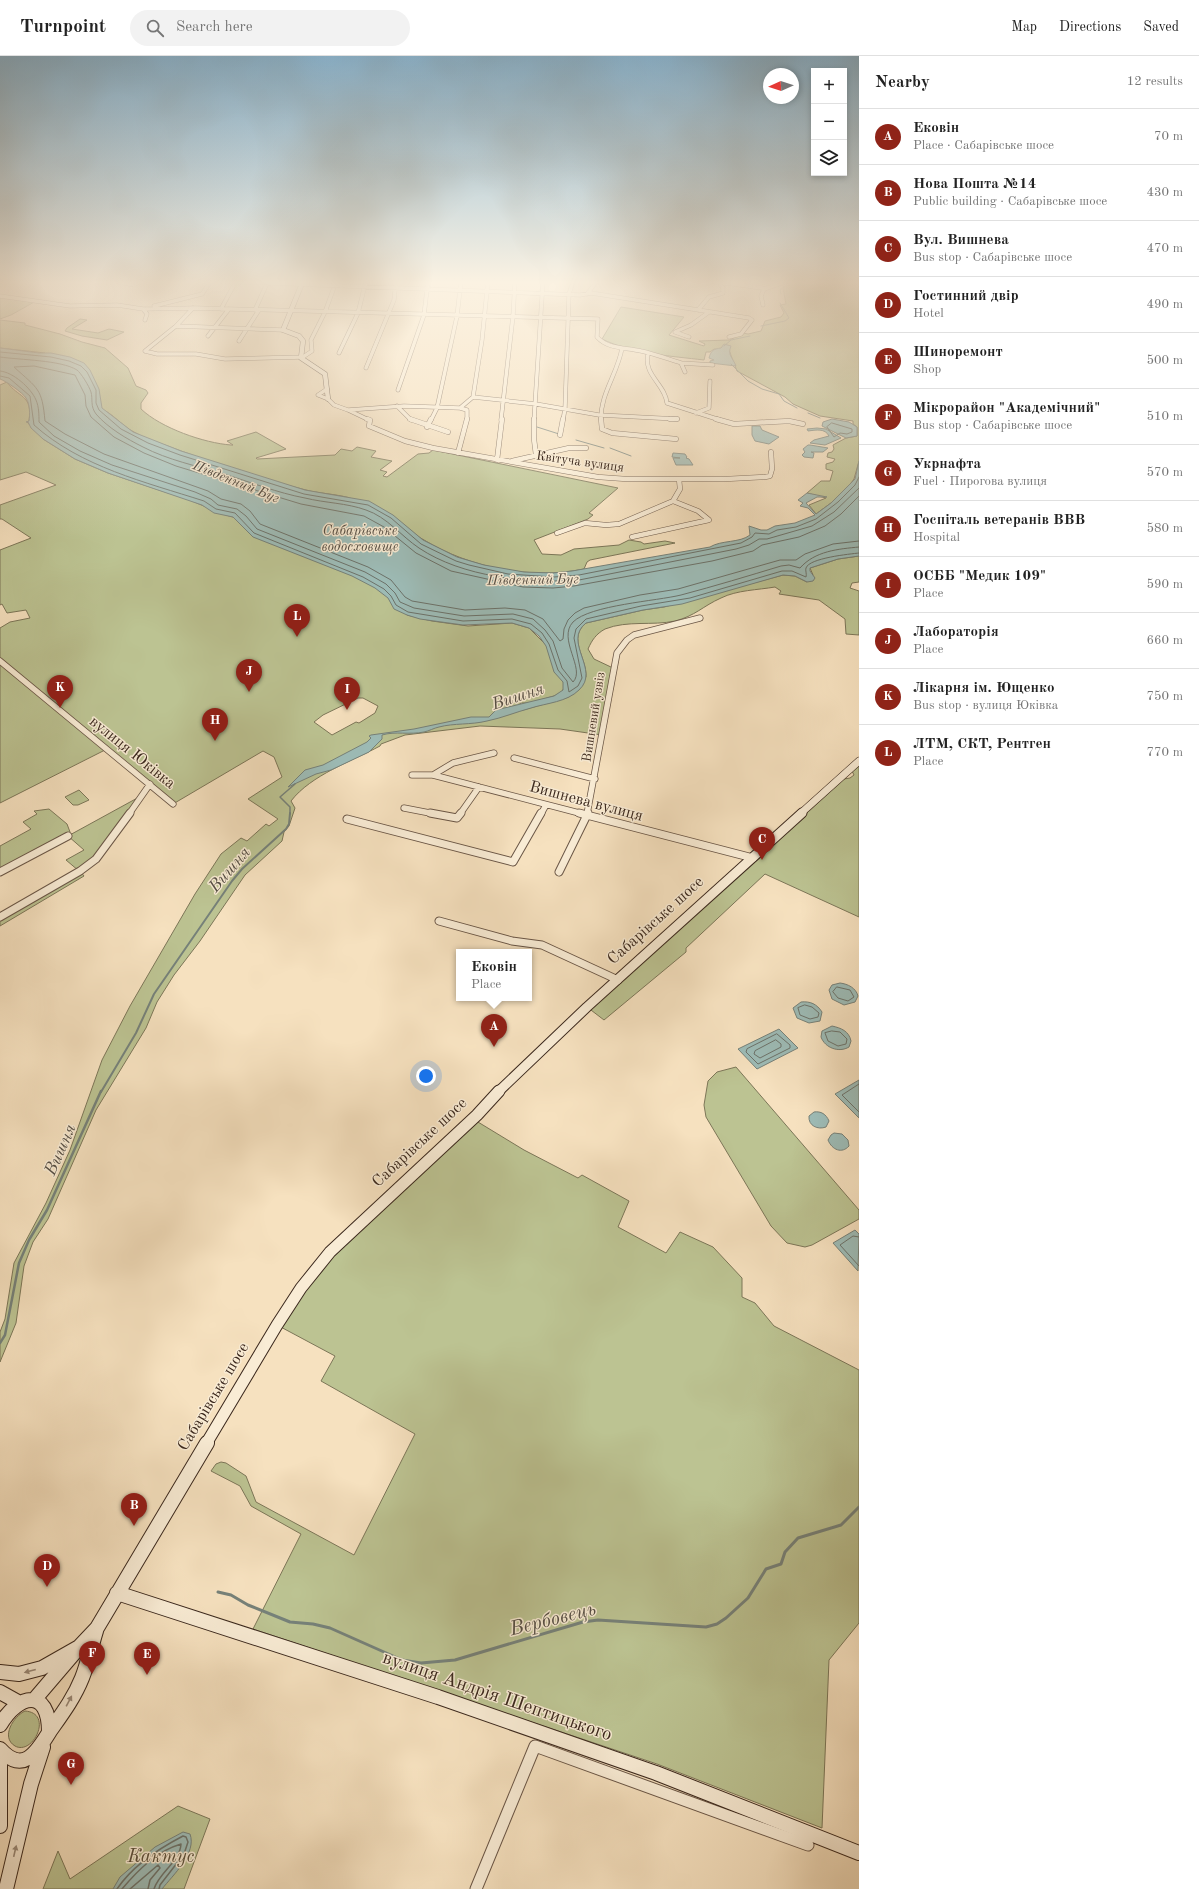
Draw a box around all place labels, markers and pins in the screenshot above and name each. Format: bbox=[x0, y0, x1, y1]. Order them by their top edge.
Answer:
pin: L bbox=[284, 604, 310, 637]
pin: J bbox=[236, 659, 262, 692]
pin: K bbox=[47, 675, 73, 708]
pin: I bbox=[334, 677, 360, 710]
pin: H bbox=[202, 708, 228, 741]
pin: C bbox=[749, 827, 775, 860]
pin: A bbox=[481, 1014, 507, 1047]
pin: B bbox=[121, 1493, 147, 1526]
pin: D bbox=[34, 1554, 60, 1587]
pin: F bbox=[79, 1641, 105, 1674]
pin: E bbox=[134, 1642, 160, 1675]
pin: G bbox=[58, 1752, 84, 1785]

